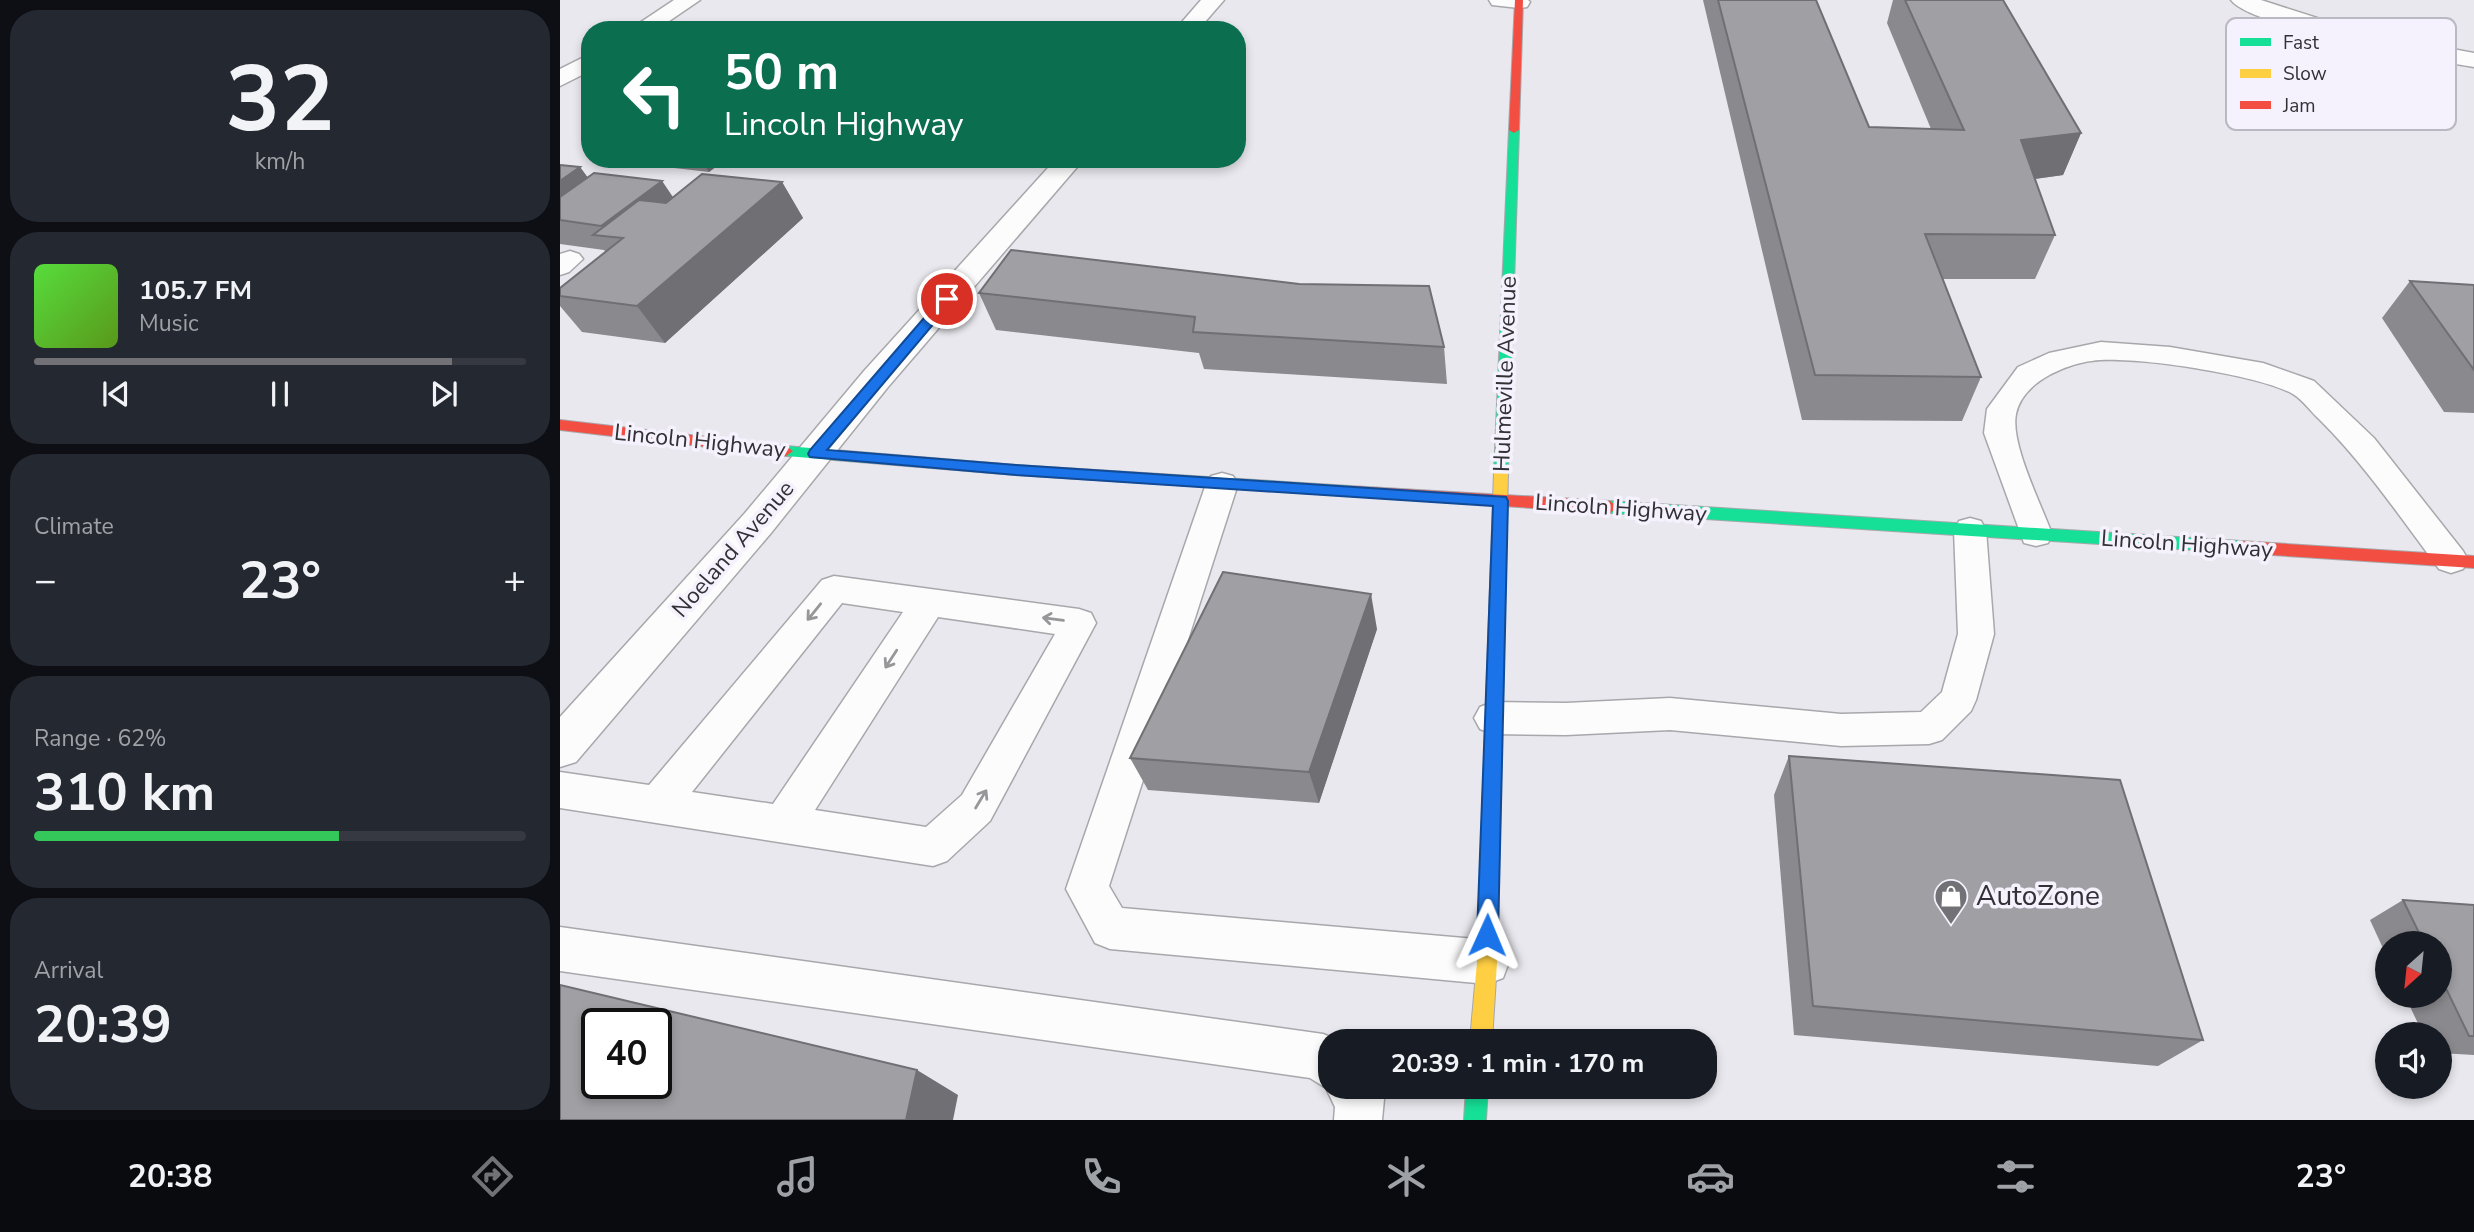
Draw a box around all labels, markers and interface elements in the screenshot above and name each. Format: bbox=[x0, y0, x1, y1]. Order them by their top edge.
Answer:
legend bbox=[2226, 18, 2456, 130]
text: Fast bbox=[2283, 30, 2319, 56]
text: 32 bbox=[225, 38, 335, 162]
text: 50 m bbox=[724, 39, 839, 106]
icon: left bbox=[609, 49, 700, 140]
text: Slow bbox=[2283, 61, 2327, 87]
text: Jam bbox=[2282, 93, 2316, 119]
text: Lincoln Highway bbox=[724, 103, 964, 146]
text: km/h bbox=[255, 146, 305, 177]
pin bbox=[917, 269, 977, 329]
text: 105.7 FM bbox=[139, 273, 252, 308]
street label: Hulmeville Avenue bbox=[1486, 275, 1524, 473]
icon: arrive bbox=[928, 280, 966, 318]
text: Music bbox=[139, 308, 199, 339]
icon: previous bbox=[97, 375, 135, 413]
icon: pause bbox=[261, 375, 299, 413]
icon: next bbox=[425, 375, 463, 413]
street label: Lincoln Highway bbox=[613, 417, 787, 465]
street label: Noeland Avenue bbox=[665, 474, 801, 624]
street label: Lincoln Highway bbox=[1534, 487, 1708, 529]
text: Climate bbox=[34, 511, 114, 542]
street label: Lincoln Highway bbox=[2100, 523, 2274, 565]
text: 23° bbox=[239, 545, 321, 616]
text: − bbox=[34, 555, 57, 606]
text: + bbox=[503, 555, 526, 606]
one-way arrow bbox=[807, 603, 822, 621]
one-way arrow bbox=[1042, 613, 1065, 626]
one-way arrow bbox=[884, 649, 899, 668]
text: Range · 62% bbox=[34, 723, 166, 754]
text: 310 km bbox=[34, 757, 215, 828]
one-way arrow bbox=[974, 789, 988, 809]
shop icon: AutoZone bbox=[1932, 877, 1970, 926]
place label: AutoZone bbox=[1976, 877, 2100, 915]
position arrow bbox=[1450, 898, 1524, 972]
north arrow bbox=[2375, 931, 2452, 1008]
map controls bbox=[2375, 931, 2452, 1099]
text: Arrival bbox=[34, 955, 103, 986]
text: 20:39 bbox=[34, 989, 172, 1060]
speed limit sign: 40 bbox=[581, 1008, 672, 1099]
button: sound bbox=[2375, 1022, 2452, 1099]
text: 20:39 · 1 min · 170 m bbox=[1391, 1046, 1644, 1081]
icon: directions bbox=[468, 1152, 517, 1201]
icon: music bbox=[773, 1152, 822, 1201]
icon: phone bbox=[1077, 1152, 1126, 1201]
icon: climate bbox=[1382, 1152, 1431, 1201]
icon: car bbox=[1686, 1152, 1735, 1201]
icon: filters bbox=[1991, 1152, 2040, 1201]
text: 20:38 bbox=[128, 1155, 213, 1198]
text: 23° bbox=[2296, 1155, 2346, 1198]

